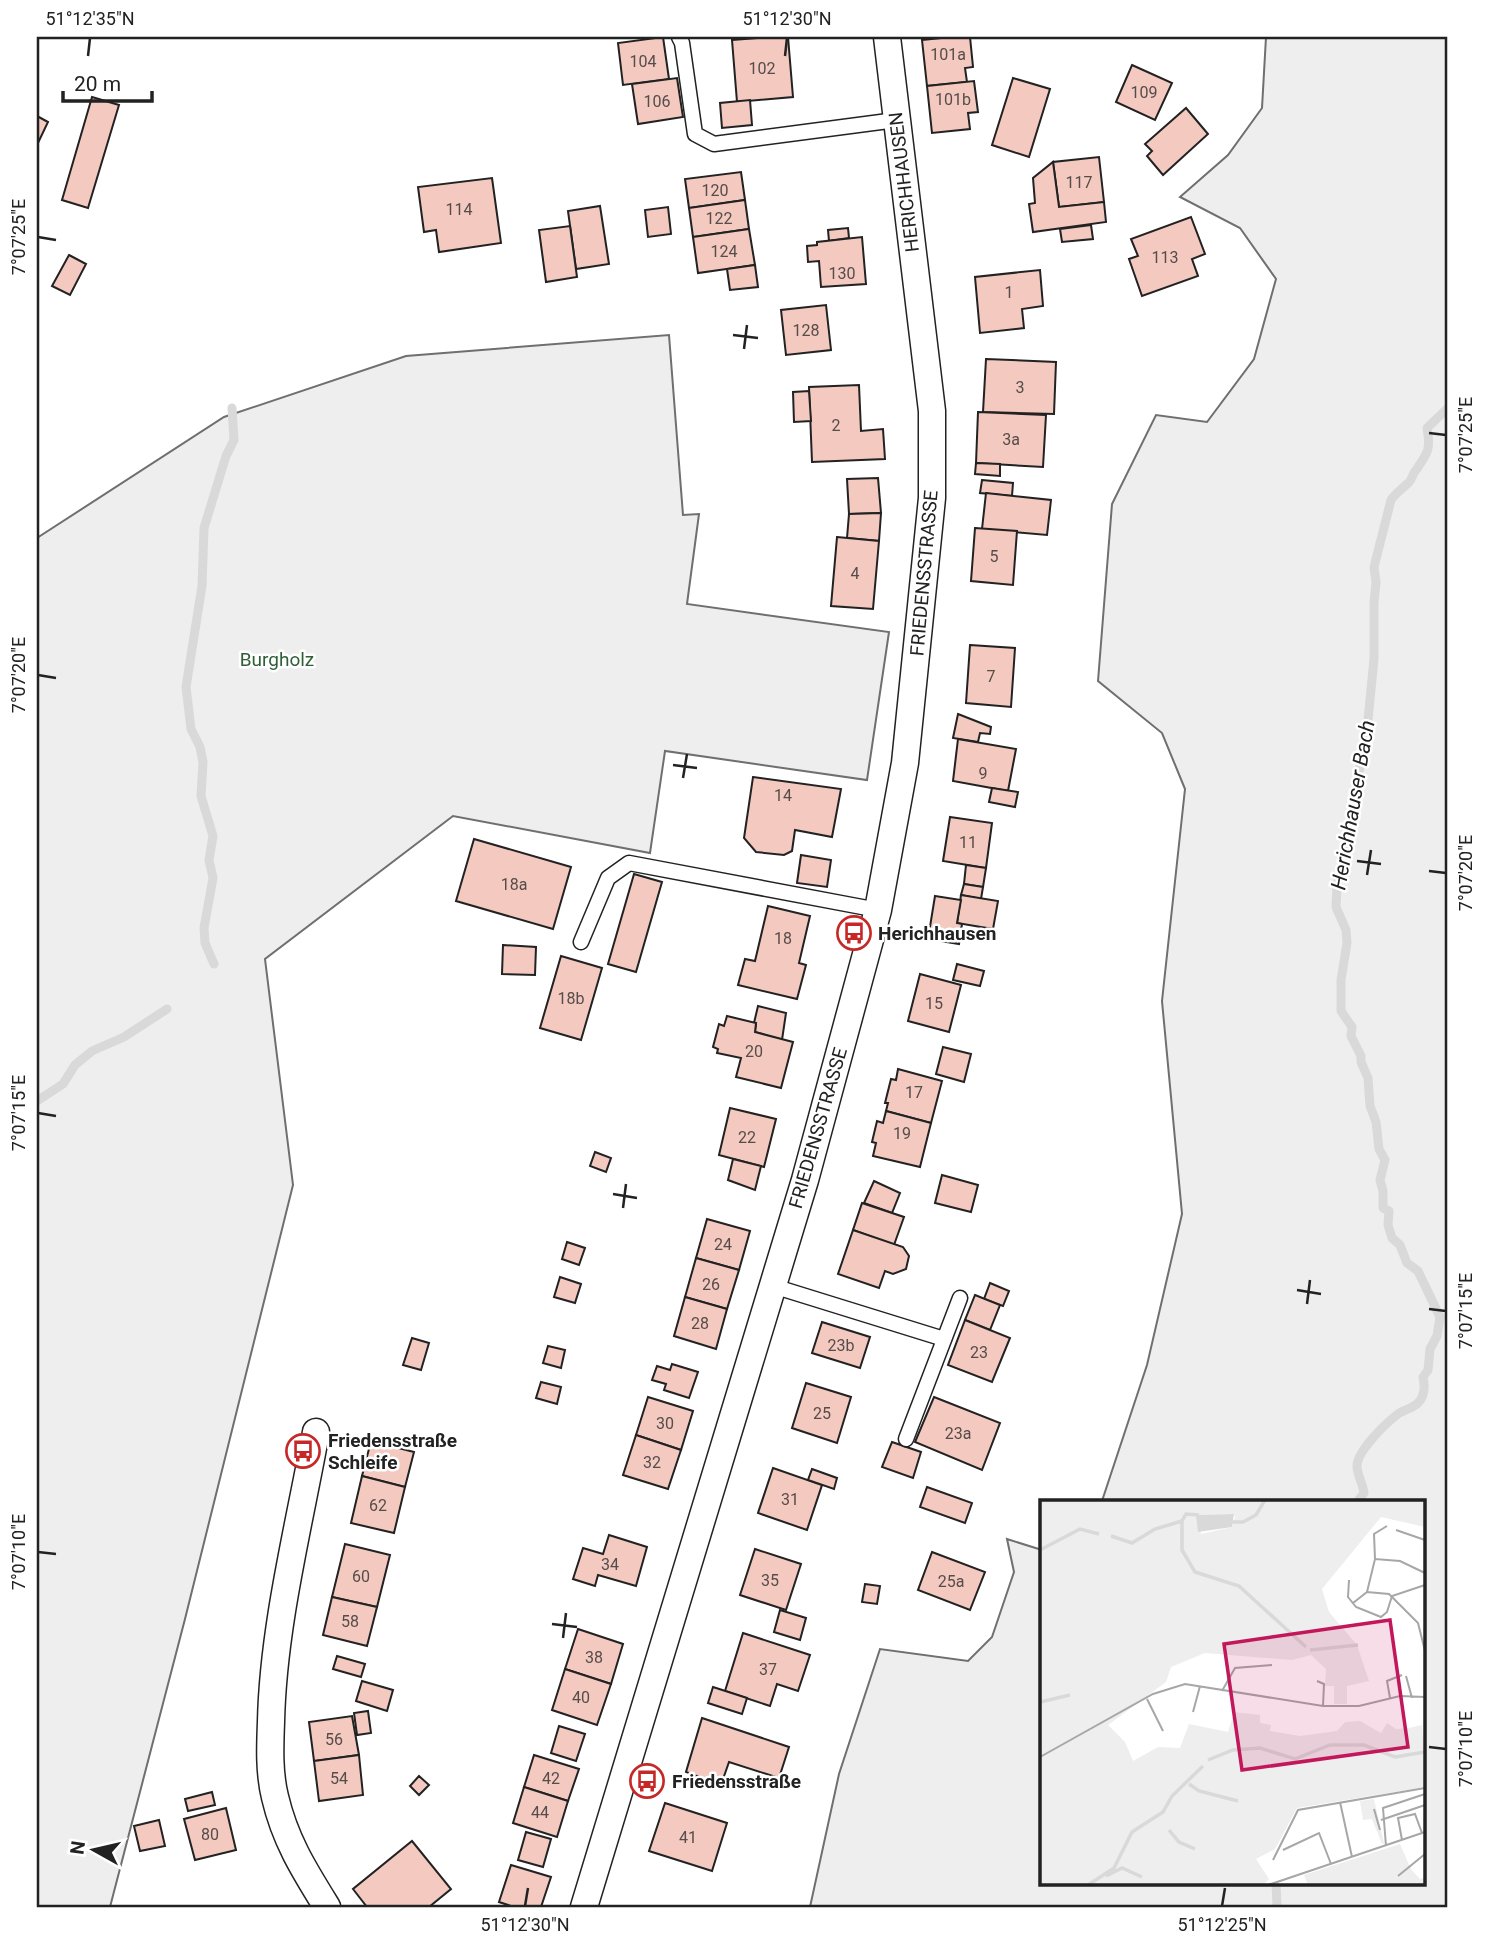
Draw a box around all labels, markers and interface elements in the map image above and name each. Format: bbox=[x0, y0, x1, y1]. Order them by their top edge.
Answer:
text: 51°12'35"N bbox=[45, 8, 135, 29]
text: 51°12'30"N bbox=[742, 8, 832, 29]
house number: 101a bbox=[930, 45, 966, 64]
house number: 104 bbox=[630, 52, 656, 71]
house number: 102 bbox=[749, 59, 775, 78]
scale bar bbox=[63, 60, 152, 104]
text: 20 m bbox=[74, 72, 121, 96]
house number: 109 bbox=[1131, 83, 1157, 102]
house number: 101b bbox=[935, 90, 971, 109]
house number: 106 bbox=[644, 92, 670, 111]
street label: HERICHHAUSEN bbox=[884, 111, 924, 253]
house number: 117 bbox=[1066, 173, 1092, 192]
house number: 120 bbox=[702, 181, 728, 200]
text: 7°07'25"E bbox=[8, 199, 29, 275]
house number: 114 bbox=[446, 200, 472, 219]
house number: 122 bbox=[706, 209, 732, 228]
house number: 124 bbox=[711, 242, 737, 261]
house number: 113 bbox=[1152, 248, 1178, 267]
house number: 130 bbox=[829, 264, 855, 283]
house number: 1 bbox=[1005, 283, 1014, 302]
house number: 128 bbox=[793, 321, 819, 340]
house number: 3 bbox=[1016, 378, 1025, 397]
text: 7°07'25"E bbox=[1455, 397, 1476, 473]
house number: 2 bbox=[832, 416, 841, 435]
house number: 3a bbox=[1002, 430, 1020, 449]
street label: FRIEDENSSTRASSE bbox=[905, 489, 943, 657]
house number: 5 bbox=[990, 547, 999, 566]
house number: 4 bbox=[851, 564, 860, 583]
text: 7°07'20"E bbox=[8, 637, 29, 713]
park label: Burgholz bbox=[240, 648, 314, 671]
house number: 7 bbox=[987, 667, 996, 686]
water label: Herichhauser Bach bbox=[1326, 718, 1380, 892]
house number: 9 bbox=[979, 764, 988, 783]
house number: 14 bbox=[774, 786, 792, 805]
house number: 11 bbox=[959, 833, 977, 852]
text: 7°07'20"E bbox=[1455, 835, 1476, 911]
house number: 18a bbox=[501, 875, 527, 894]
bus stop icon: Herichhausen bbox=[835, 914, 873, 952]
place label: Herichhausen bbox=[878, 922, 996, 945]
house number: 18 bbox=[774, 929, 792, 948]
house number: 18b bbox=[558, 989, 585, 1008]
house number: 15 bbox=[925, 994, 943, 1013]
house number: 20 bbox=[745, 1042, 763, 1061]
street label: FRIEDENSSTRASSE bbox=[784, 1045, 852, 1211]
text: 7°07'15"E bbox=[8, 1075, 29, 1151]
house number: 17 bbox=[905, 1083, 923, 1102]
house number: 19 bbox=[893, 1124, 911, 1143]
house number: 22 bbox=[738, 1128, 756, 1147]
house number: 24 bbox=[714, 1235, 732, 1254]
text: 7°07'15"E bbox=[1455, 1273, 1476, 1349]
house number: 26 bbox=[702, 1275, 720, 1294]
house number: 28 bbox=[691, 1314, 709, 1333]
house number: 23b bbox=[828, 1336, 855, 1355]
house number: 23 bbox=[970, 1343, 988, 1362]
house number: 25 bbox=[813, 1404, 831, 1423]
house number: 30 bbox=[656, 1414, 674, 1433]
house number: 23a bbox=[945, 1424, 971, 1443]
place label: Friedensstraße Schleife bbox=[328, 1429, 457, 1474]
bus stop icon: Friedensstraße Schleife bbox=[284, 1432, 322, 1470]
house number: 32 bbox=[643, 1453, 661, 1472]
house number: 31 bbox=[781, 1490, 799, 1509]
house number: 62 bbox=[369, 1496, 387, 1515]
inset map bbox=[1040, 1500, 1426, 1884]
text: 7°07'10"E bbox=[8, 1514, 29, 1590]
house number: 34 bbox=[601, 1555, 619, 1574]
house number: 60 bbox=[352, 1567, 370, 1586]
house number: 35 bbox=[761, 1571, 779, 1590]
house number: 25a bbox=[938, 1572, 964, 1591]
house number: 58 bbox=[341, 1612, 359, 1631]
house number: 38 bbox=[585, 1648, 603, 1667]
house number: 37 bbox=[759, 1660, 777, 1679]
house number: 40 bbox=[572, 1688, 590, 1707]
text: 7°07'10"E bbox=[1455, 1711, 1476, 1787]
house number: 56 bbox=[325, 1730, 343, 1749]
bus stop icon: Friedensstraße bbox=[628, 1762, 666, 1800]
house number: 54 bbox=[330, 1769, 348, 1788]
house number: 42 bbox=[542, 1769, 560, 1788]
place label: Friedensstraße bbox=[672, 1770, 801, 1793]
house number: 44 bbox=[531, 1803, 549, 1822]
north arrow bbox=[60, 1814, 130, 1884]
house number: 80 bbox=[201, 1825, 219, 1844]
house number: 41 bbox=[679, 1828, 697, 1847]
text: N bbox=[65, 1839, 90, 1856]
text: 51°12'30"N bbox=[480, 1914, 570, 1935]
text: 51°12'25"N bbox=[1177, 1914, 1267, 1935]

